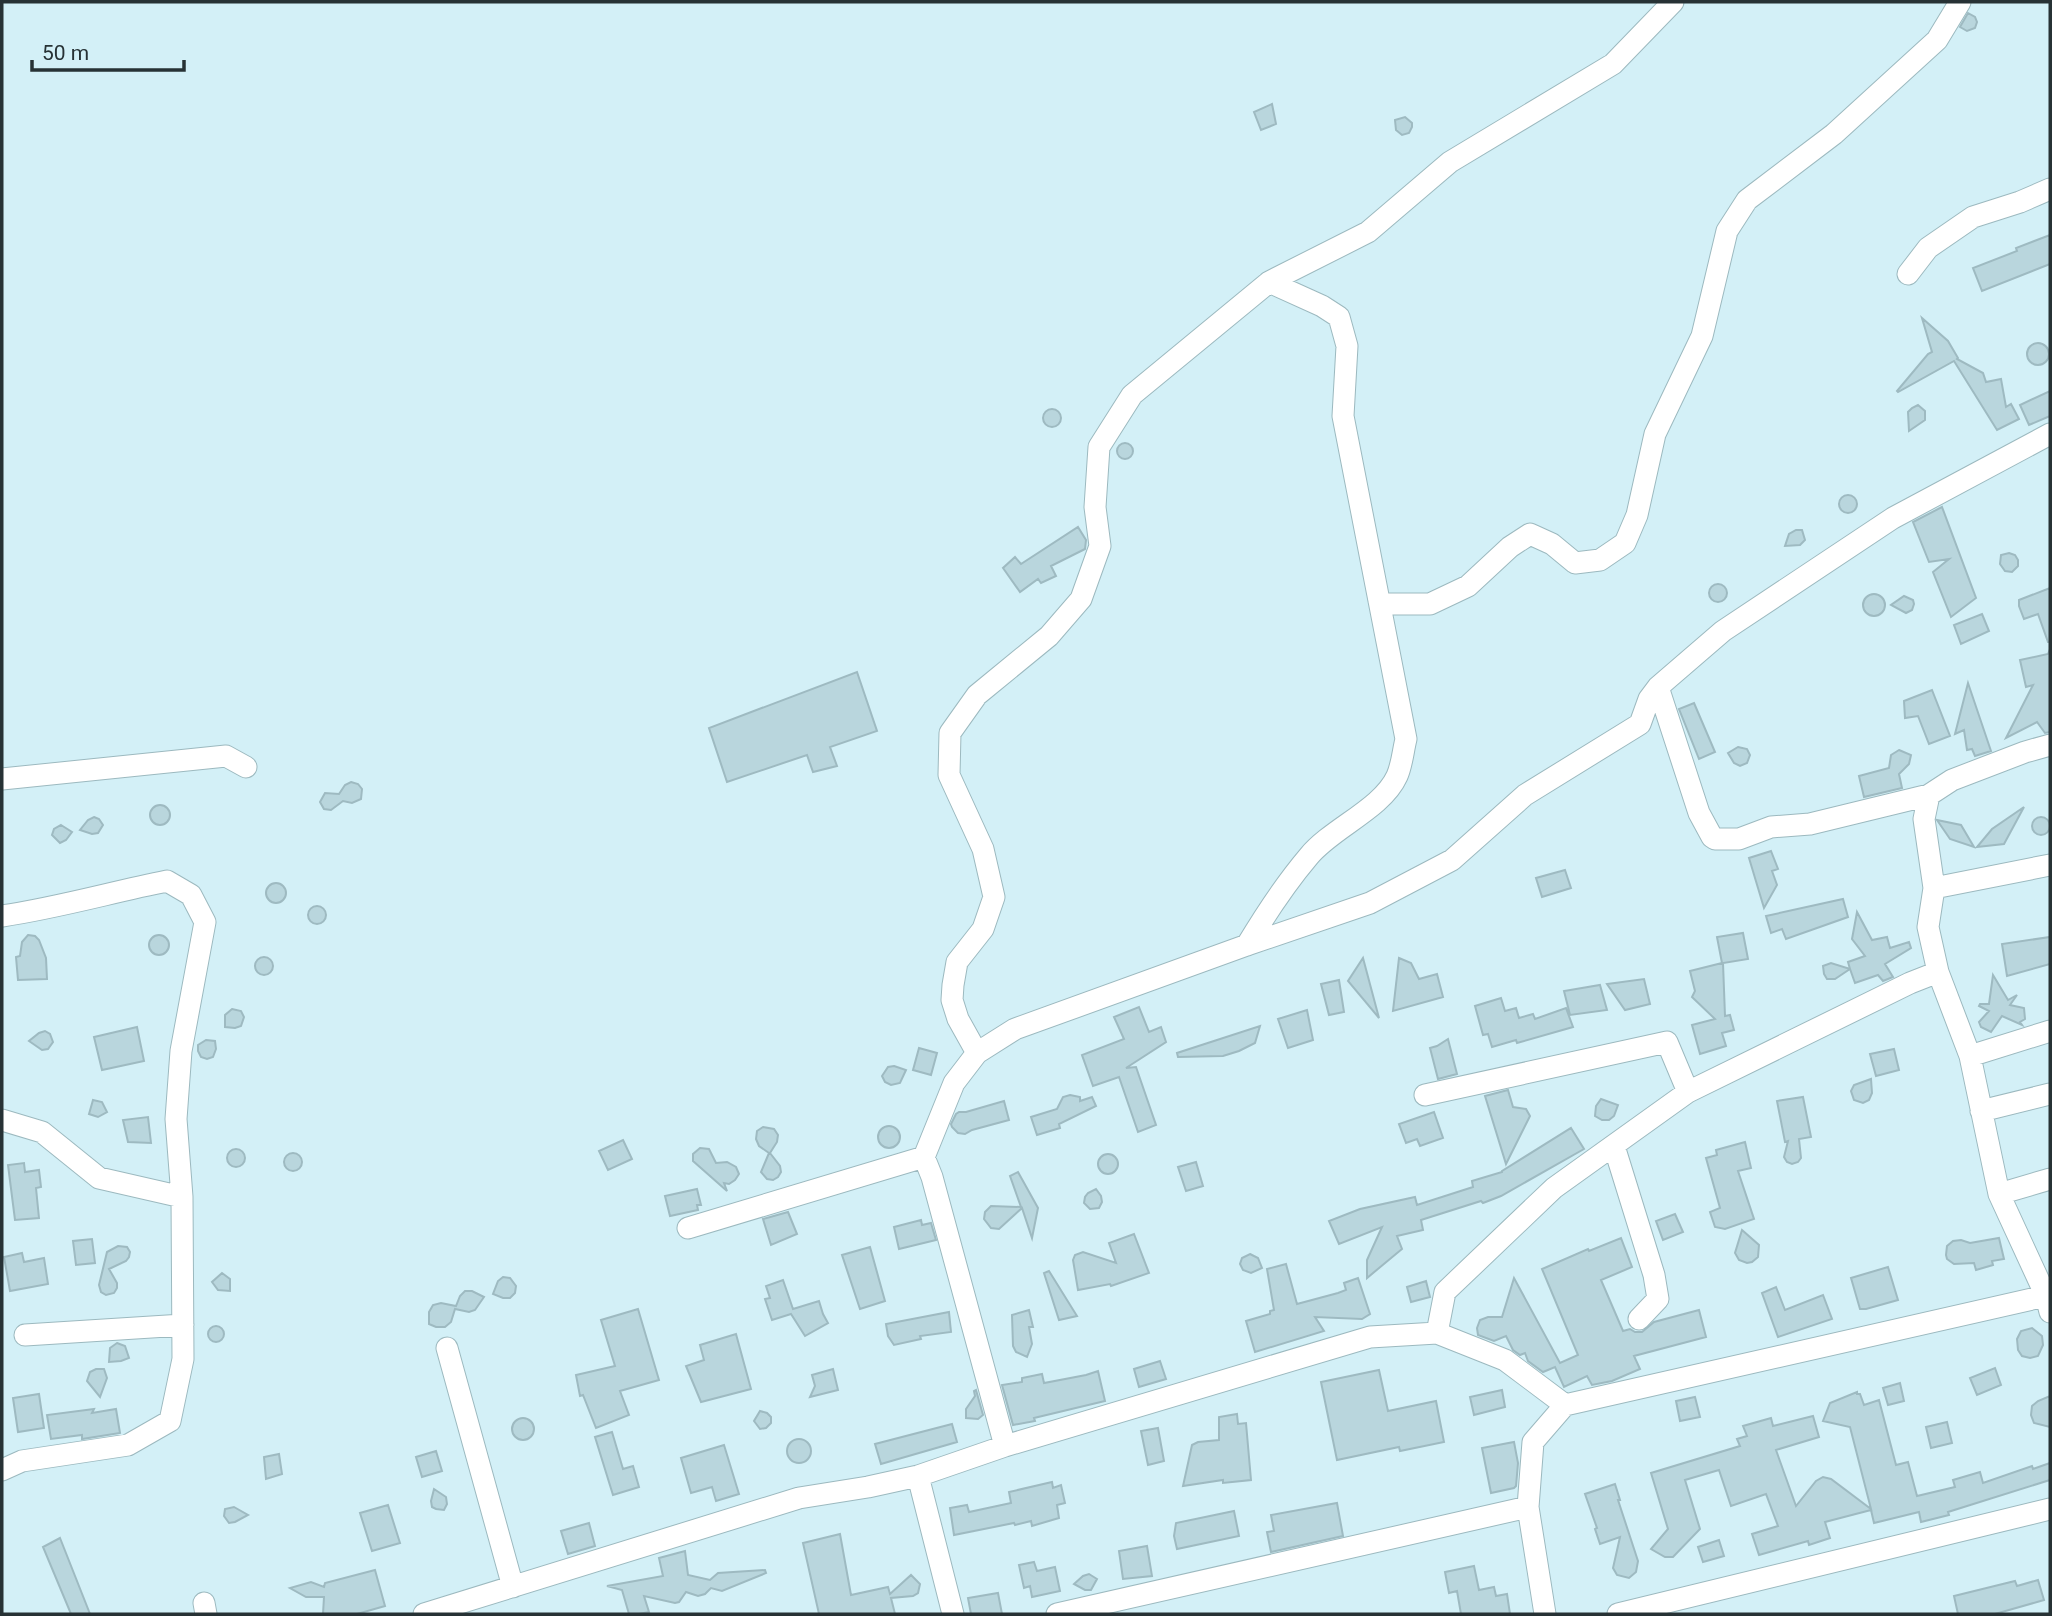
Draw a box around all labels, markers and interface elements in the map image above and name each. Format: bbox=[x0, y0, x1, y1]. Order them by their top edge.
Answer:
scale bar bbox=[32, 28, 184, 72]
text: 50 m bbox=[42, 41, 89, 65]

